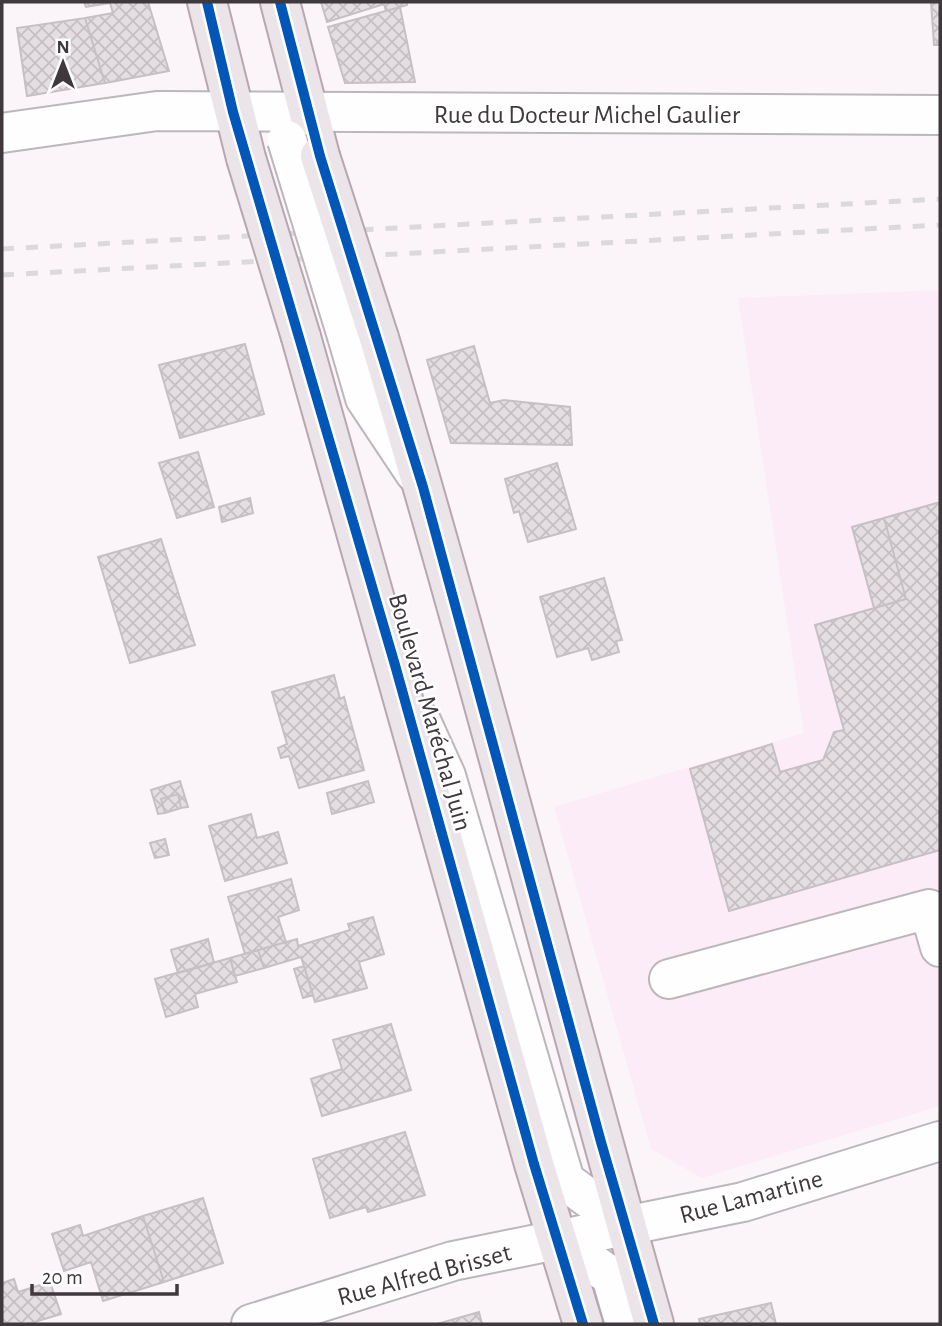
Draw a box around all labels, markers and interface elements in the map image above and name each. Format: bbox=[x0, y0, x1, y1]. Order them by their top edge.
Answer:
north arrow bbox=[28, 28, 98, 98]
text: N bbox=[56, 38, 70, 57]
street label: Rue du Docteur Michel Gaulier bbox=[434, 102, 741, 128]
street label: Boulevard Maréchal Juin bbox=[384, 590, 476, 834]
street label: Rue Lamartine bbox=[677, 1165, 826, 1229]
street label: Rue Alfred Brisset bbox=[335, 1239, 514, 1311]
scale bar bbox=[32, 1252, 177, 1296]
text: 20 m bbox=[42, 1267, 83, 1288]

